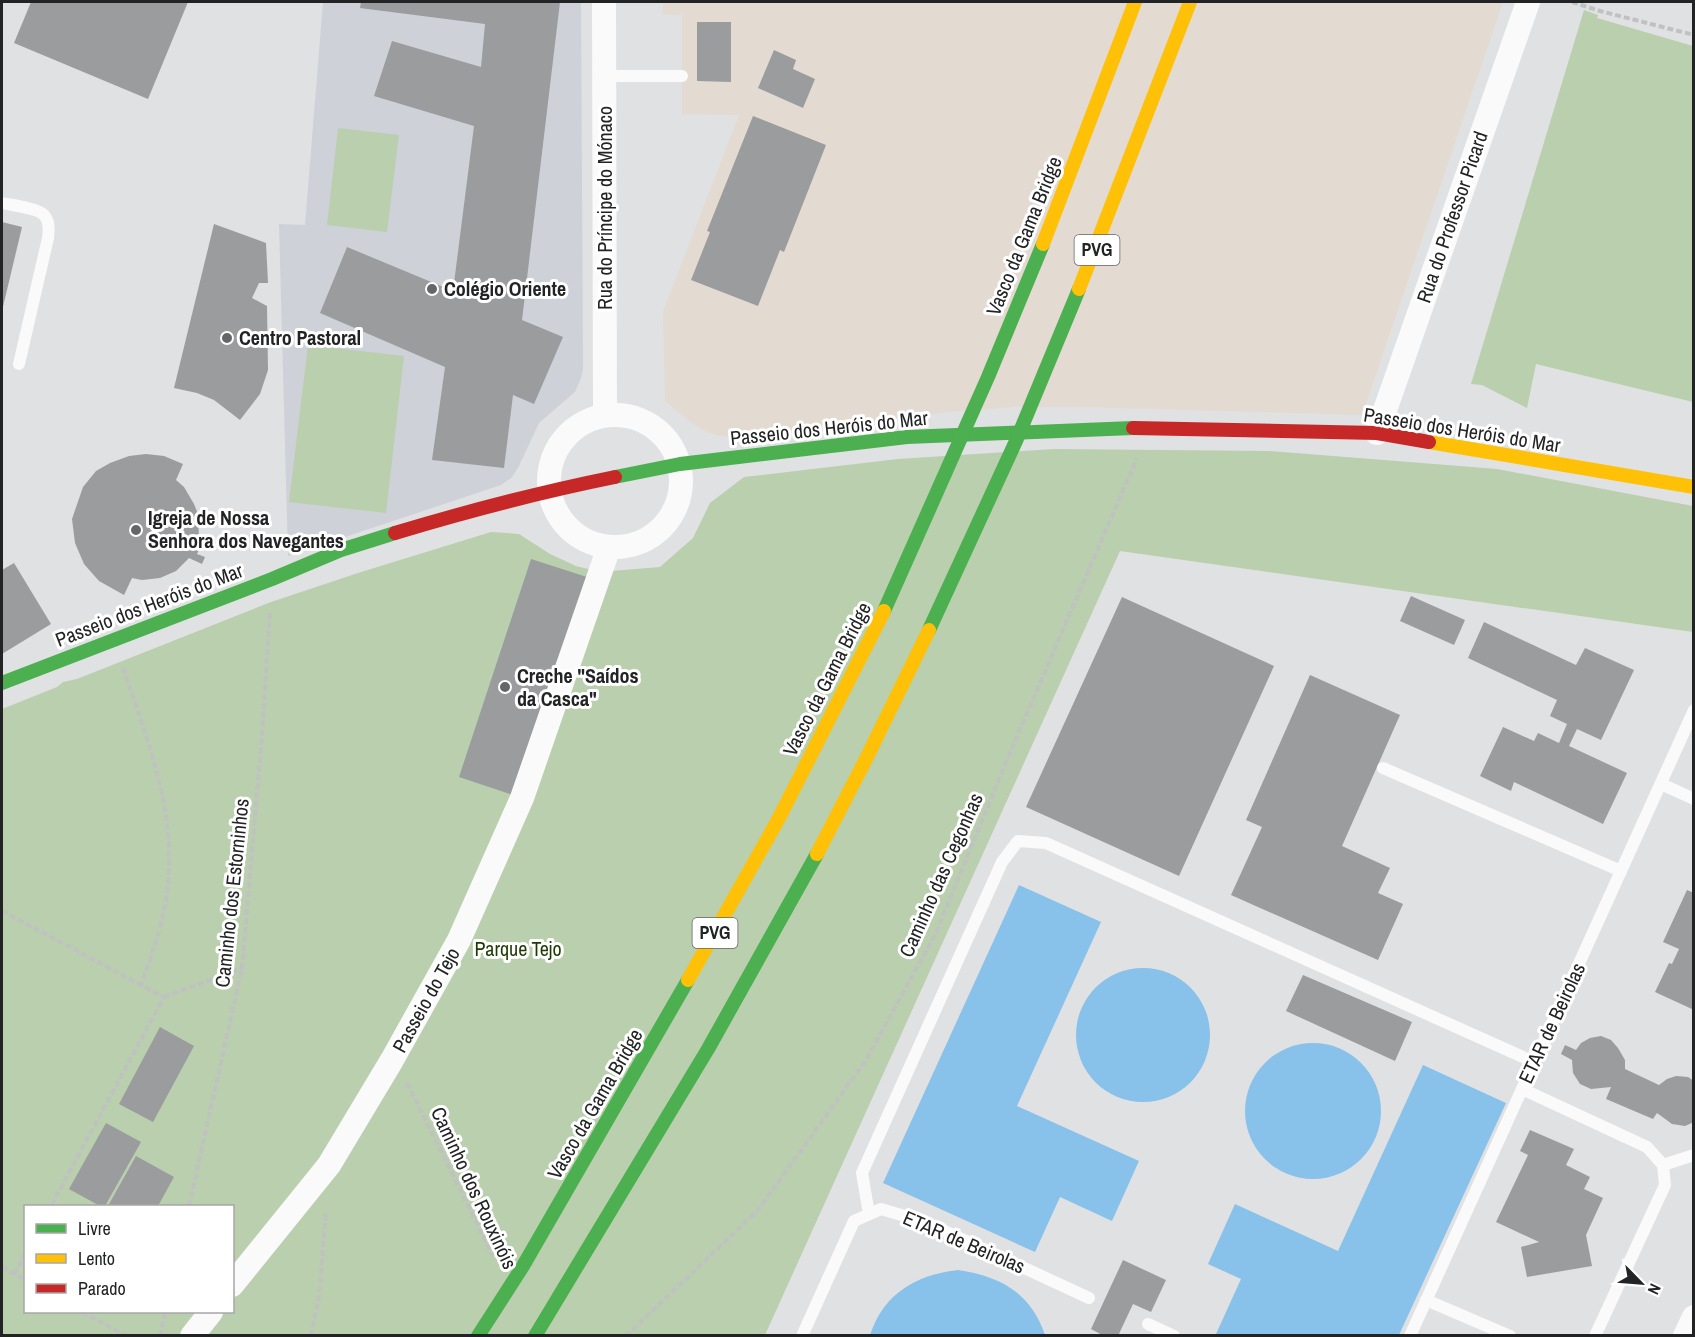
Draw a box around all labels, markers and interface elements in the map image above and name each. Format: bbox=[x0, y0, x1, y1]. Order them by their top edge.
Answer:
street label: Rua do Príncipe do Mónaco bbox=[591, 106, 618, 310]
street label: Rua do Professor Picard bbox=[1410, 128, 1494, 306]
street label: Vasco da Gama Bridge bbox=[979, 152, 1068, 319]
road number: PVG bbox=[1074, 235, 1120, 265]
place label: Colégio Oriente bbox=[444, 275, 566, 302]
marker: Colégio Oriente bbox=[425, 282, 439, 296]
place label: Centro Pastoral bbox=[239, 324, 361, 351]
marker: Centro Pastoral bbox=[220, 331, 234, 345]
street label: Passeio dos Heróis do Mar bbox=[1362, 401, 1563, 458]
street label: Passeio dos Heróis do Mar bbox=[729, 404, 930, 451]
place label: Igreja de Nossa Senhora dos Navegantes bbox=[148, 504, 344, 554]
marker: Igreja de Nossa Senhora dos Navegantes bbox=[129, 523, 143, 537]
street label: Passeio dos Heróis do Mar bbox=[51, 556, 247, 653]
street label: Vasco da Gama Bridge bbox=[776, 597, 877, 760]
place label: Creche "Saídos da Casca" bbox=[517, 662, 639, 712]
marker: Creche "Saídos da Casca" bbox=[498, 680, 512, 694]
street label: Caminho das Cegonhas bbox=[892, 789, 989, 961]
street label: Caminho dos Estorninhos bbox=[208, 797, 255, 989]
road number: PVG bbox=[692, 918, 738, 948]
park label: Parque Tejo bbox=[474, 935, 562, 962]
street label: Passeio do Tejo bbox=[386, 942, 466, 1057]
street label: ETAR de Beirolas bbox=[1512, 958, 1591, 1087]
street label: Vasco da Gama Bridge bbox=[541, 1024, 649, 1184]
street label: Caminho dos Rouxinóis bbox=[425, 1102, 524, 1273]
street label: ETAR de Beirolas bbox=[899, 1204, 1029, 1279]
legend bbox=[24, 1205, 234, 1313]
text: Livre bbox=[78, 1216, 111, 1241]
text: Lento bbox=[78, 1246, 115, 1271]
north arrow bbox=[1611, 1253, 1671, 1313]
text: Parado bbox=[78, 1276, 126, 1301]
text: N bbox=[1643, 1280, 1667, 1298]

